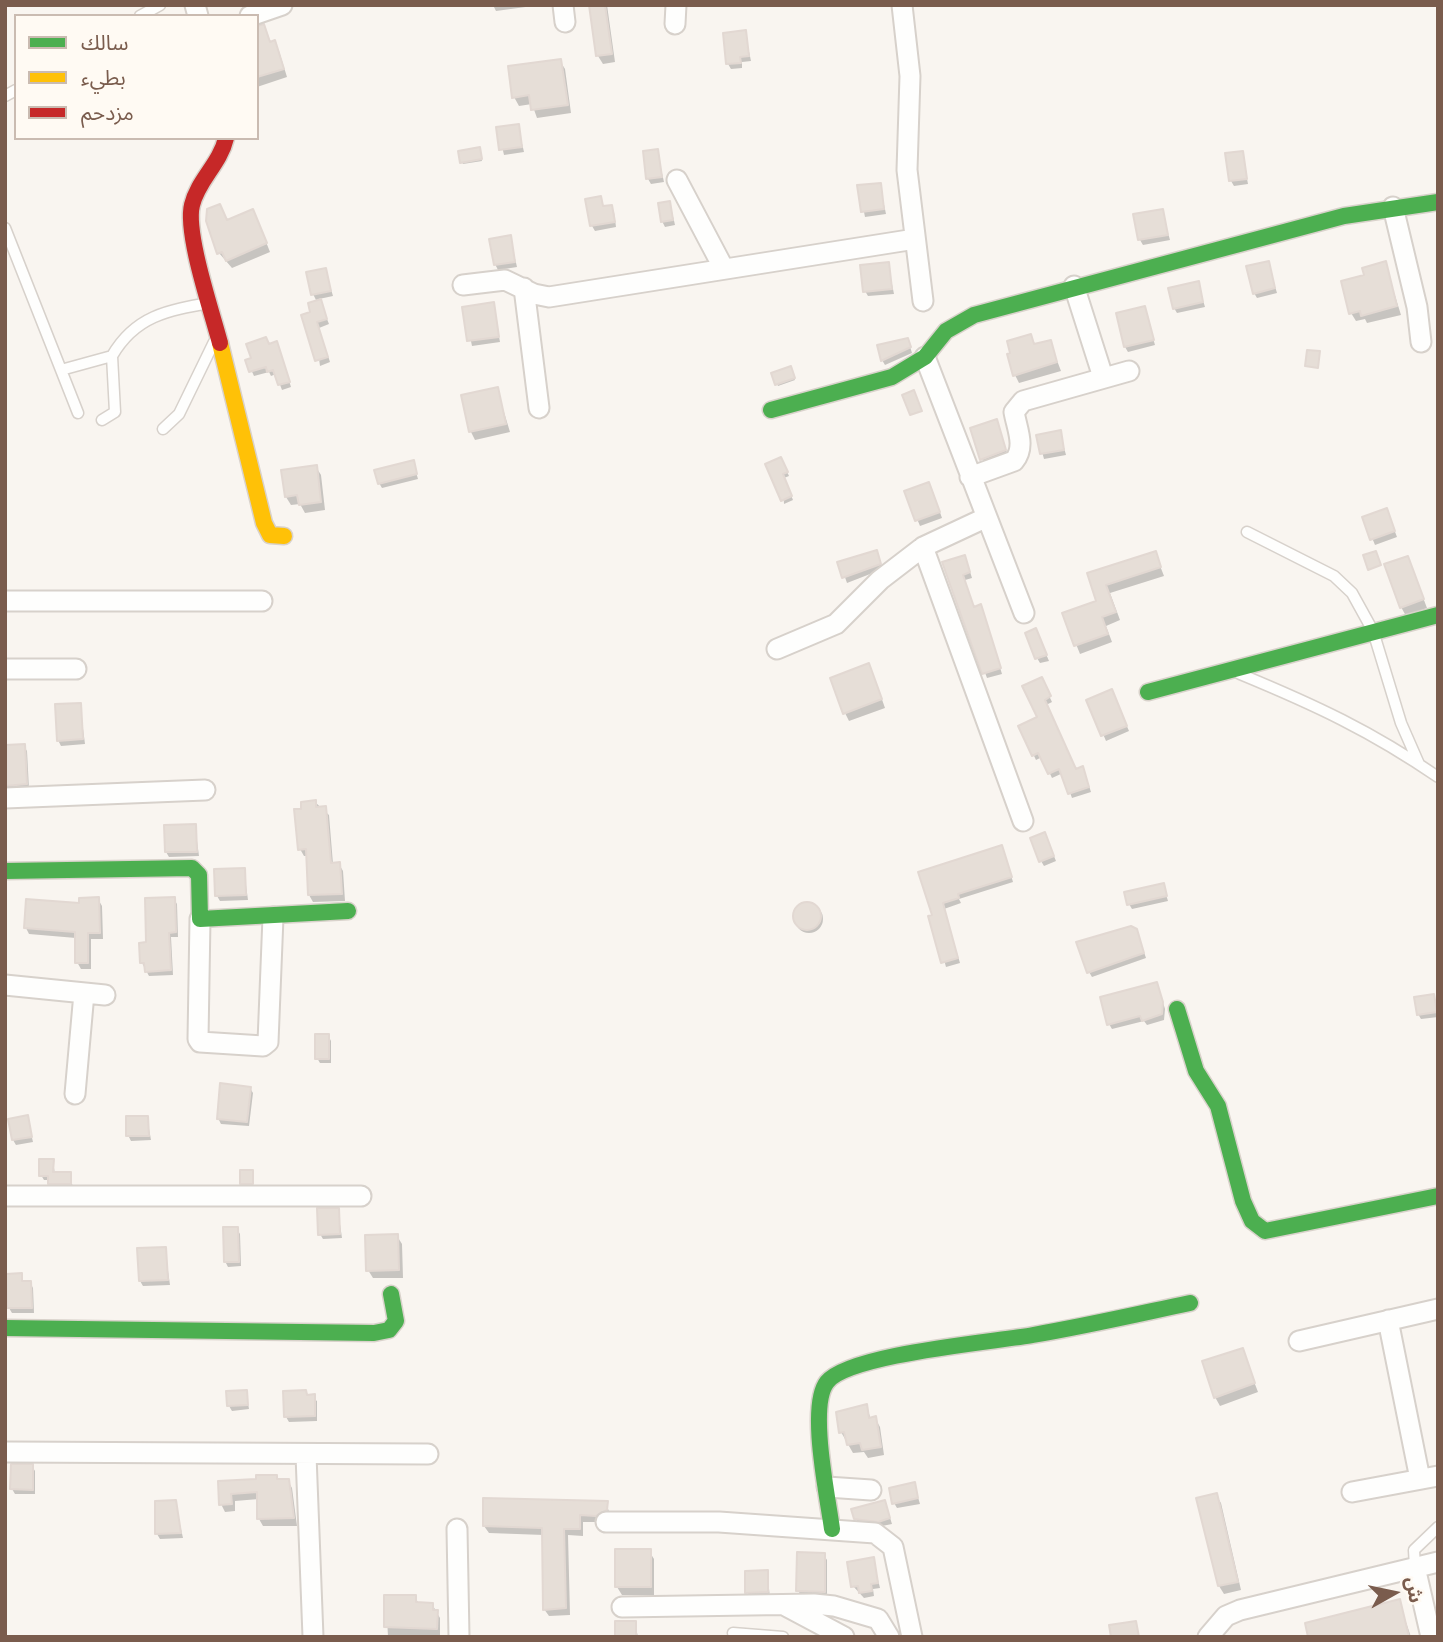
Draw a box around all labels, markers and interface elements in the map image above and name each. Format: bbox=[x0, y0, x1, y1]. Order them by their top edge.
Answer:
legend bbox=[14, 14, 259, 140]
text: سالك bbox=[81, 29, 128, 54]
text: بطيء bbox=[81, 64, 126, 89]
text: مزدحم bbox=[81, 99, 134, 124]
north arrow bbox=[1359, 1558, 1429, 1628]
text: ش bbox=[1402, 1575, 1429, 1604]

